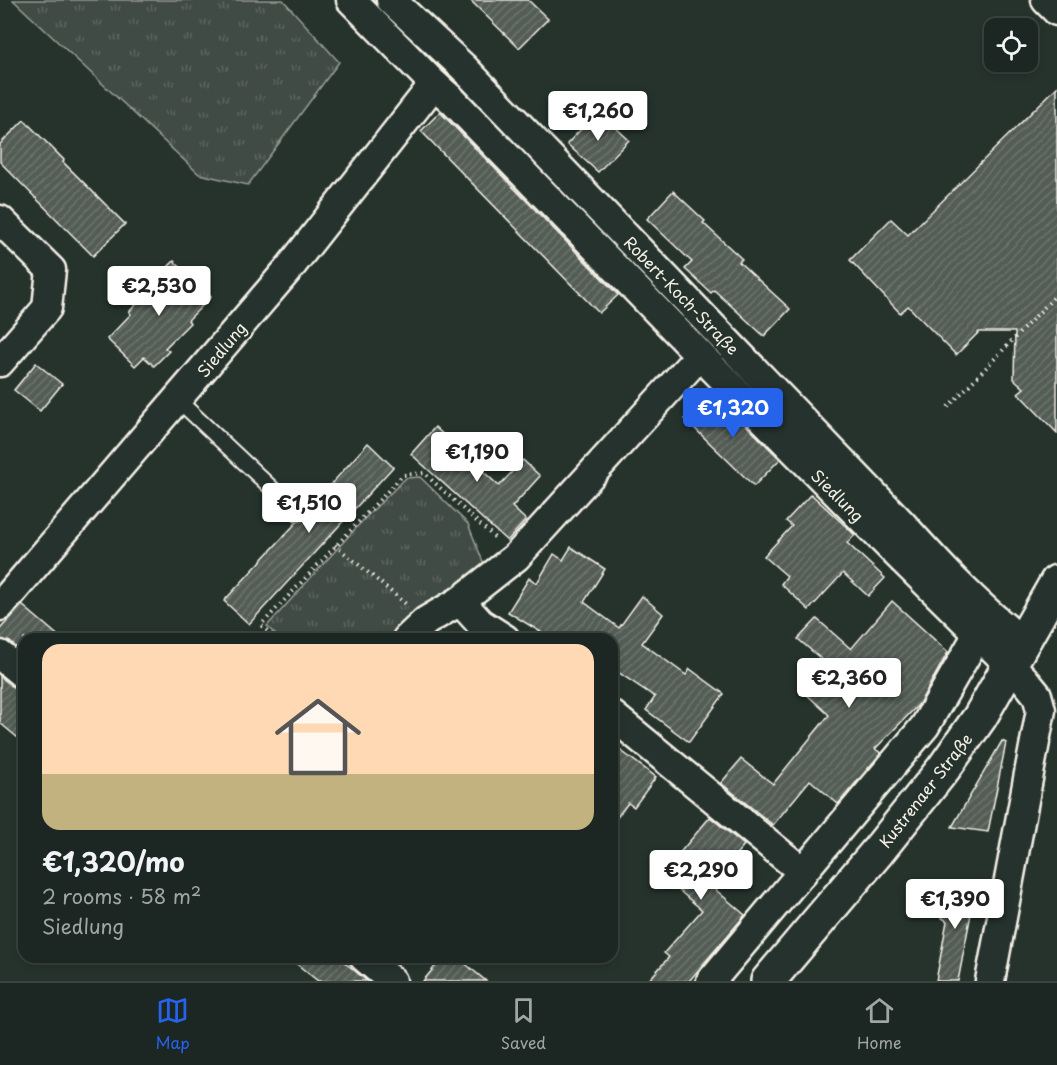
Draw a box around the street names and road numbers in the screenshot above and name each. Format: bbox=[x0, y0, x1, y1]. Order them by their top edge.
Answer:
street label: Robert-Koch-Straße bbox=[619, 230, 745, 360]
street label: Siedlung bbox=[191, 316, 251, 382]
street label: Siedlung bbox=[806, 463, 870, 527]
street label: Kustrenaer Straße bbox=[872, 727, 978, 853]

